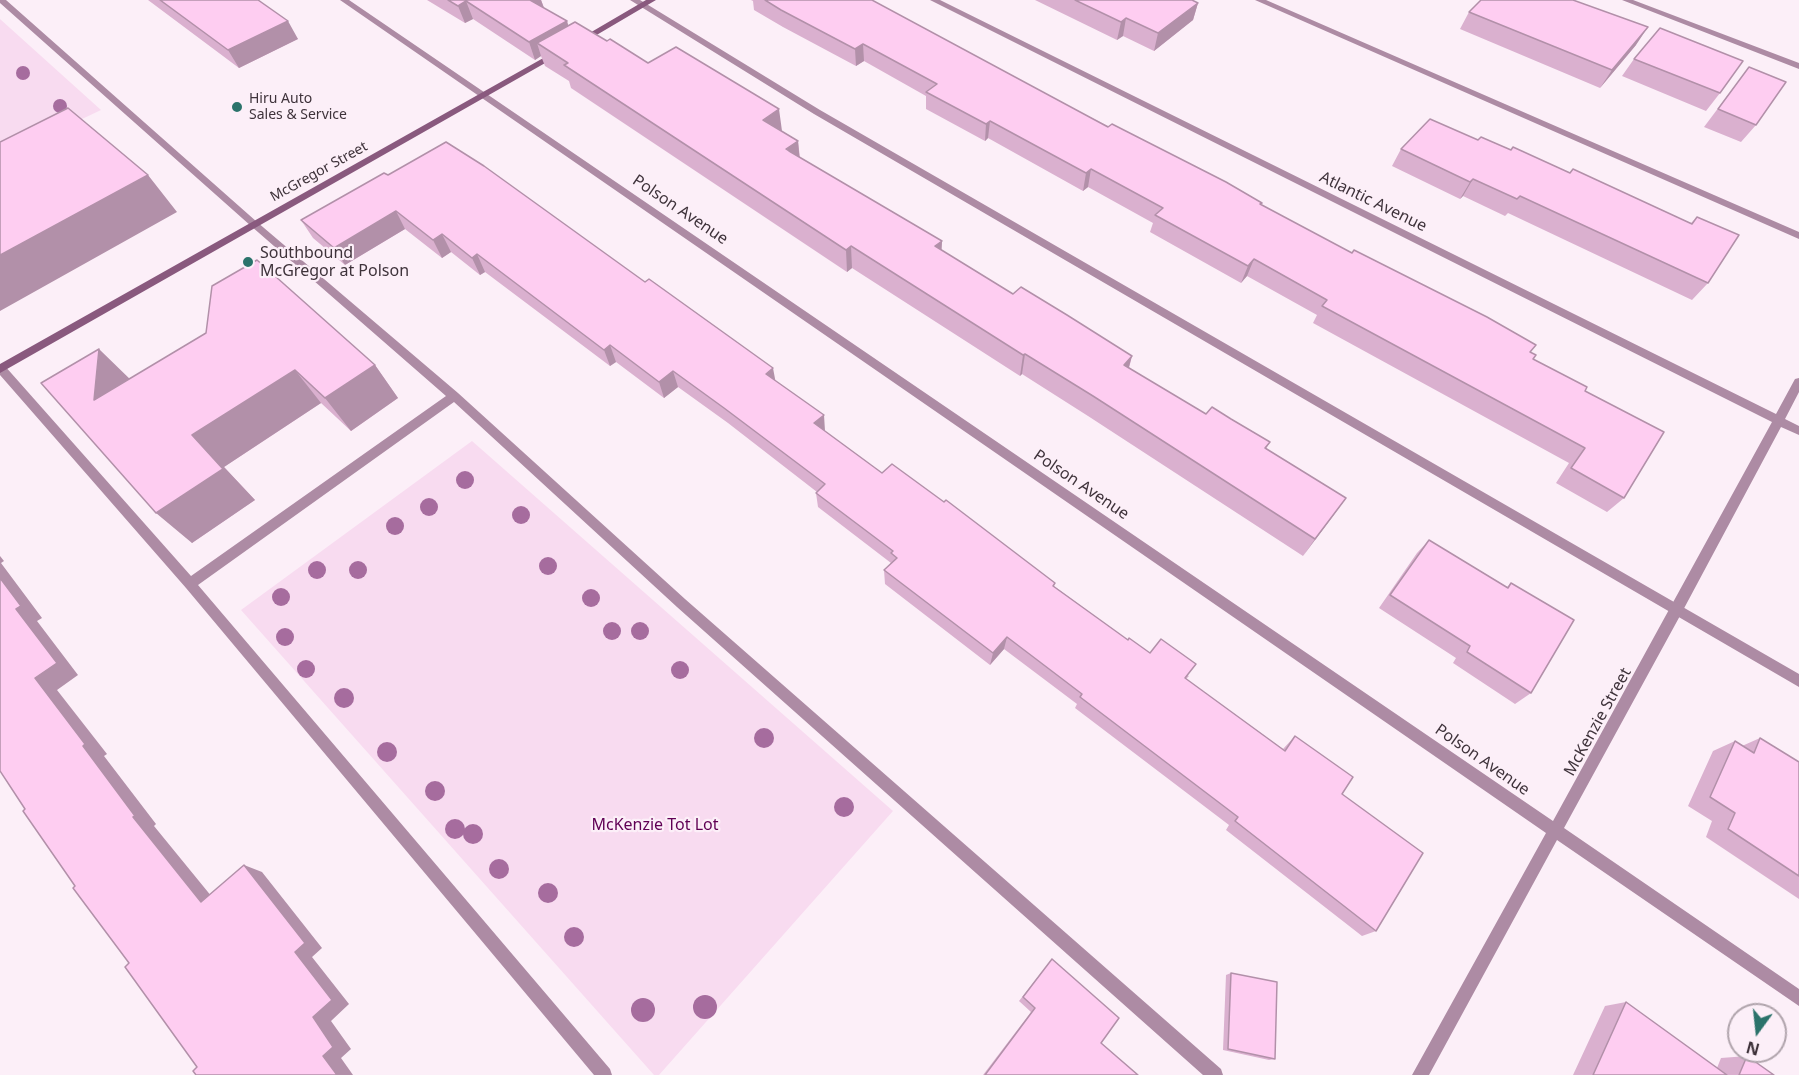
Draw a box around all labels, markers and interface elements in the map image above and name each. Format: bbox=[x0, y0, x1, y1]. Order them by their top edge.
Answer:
place label: Hiru Auto Sales & Service bbox=[249, 91, 347, 124]
marker: Hiru Auto Sales & Service bbox=[230, 100, 244, 114]
street label: McGregor Street bbox=[267, 138, 371, 206]
street label: Atlantic Avenue bbox=[1316, 168, 1430, 236]
street label: Polson Avenue bbox=[629, 171, 731, 249]
place label: Southbound McGregor at Polson bbox=[260, 243, 409, 281]
marker: Southbound McGregor at Polson bbox=[241, 255, 255, 269]
street label: Polson Avenue bbox=[1030, 446, 1132, 524]
street label: McKenzie Street bbox=[1560, 665, 1636, 779]
street label: Polson Avenue bbox=[1431, 720, 1533, 800]
park label: McKenzie Tot Lot bbox=[591, 815, 719, 835]
north arrow bbox=[1727, 1003, 1787, 1063]
text: N bbox=[1744, 1036, 1762, 1061]

